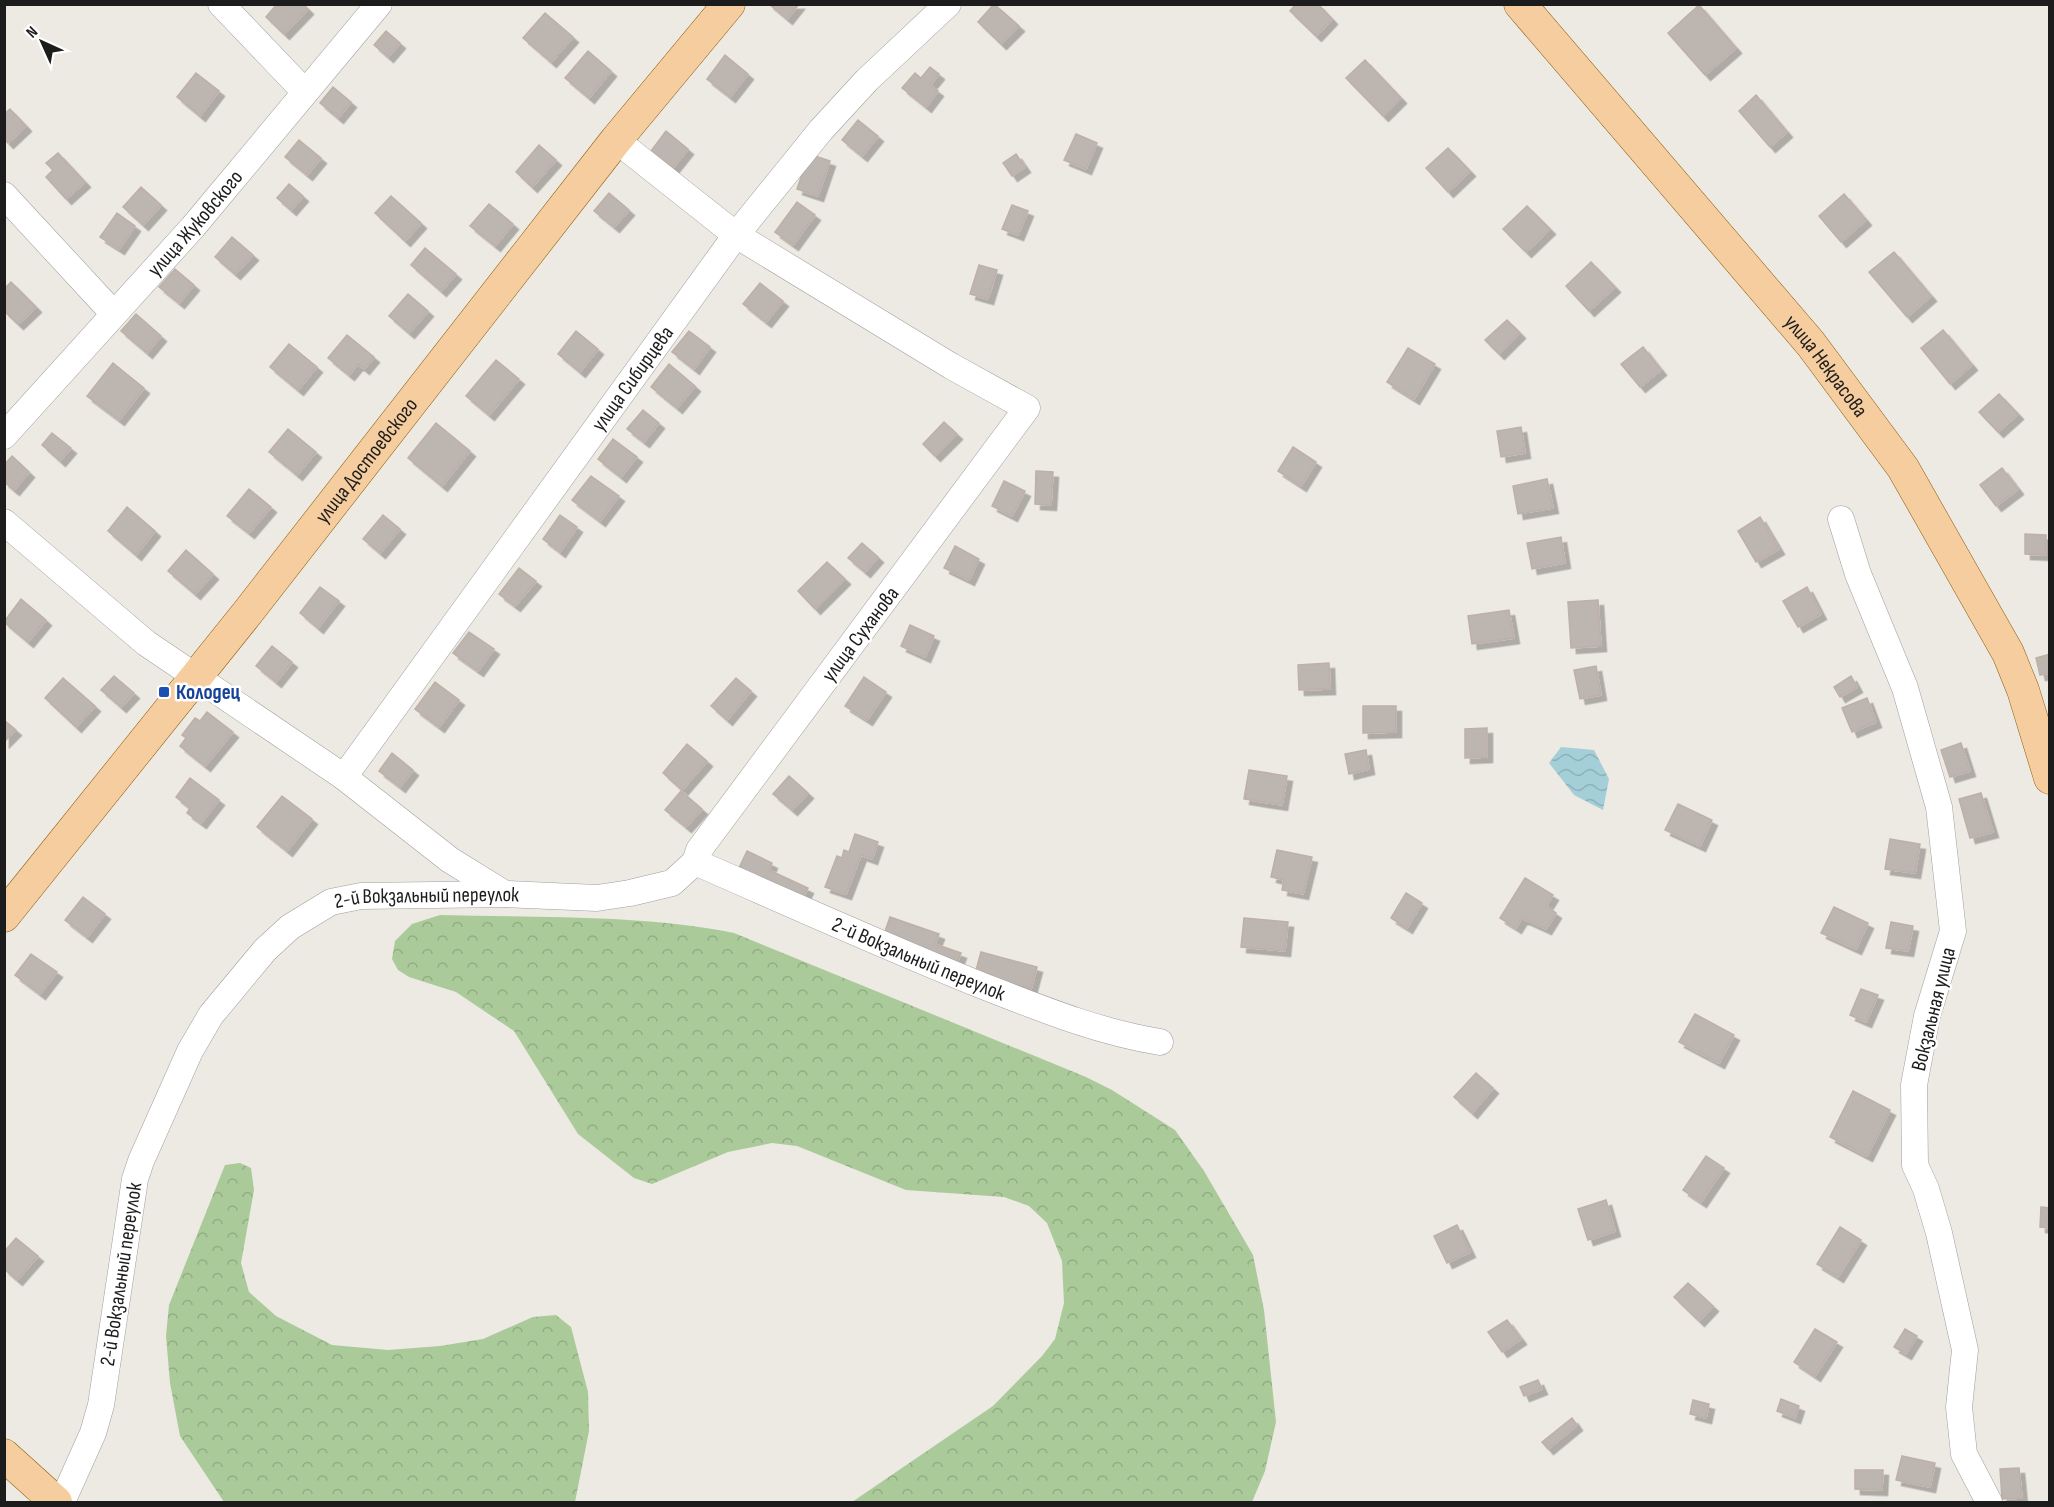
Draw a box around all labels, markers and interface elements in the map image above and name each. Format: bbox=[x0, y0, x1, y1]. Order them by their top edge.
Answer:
north arrow bbox=[12, 12, 72, 72]
text: N bbox=[23, 23, 42, 42]
street label: улица Жуковского bbox=[142, 165, 248, 282]
street label: улица Некрасова bbox=[1779, 310, 1873, 422]
street label: улица Сибирцева bbox=[586, 321, 679, 436]
street label: улица Достоевского bbox=[310, 393, 423, 528]
street label: улица Суханова bbox=[817, 582, 904, 687]
place label: Колодец bbox=[176, 680, 241, 705]
marker: Колодец bbox=[157, 685, 171, 699]
street label: 2-й Вокзальный переулок bbox=[332, 882, 520, 914]
street label: 2-й Вокзальный переулок bbox=[828, 912, 1009, 1006]
street label: Вокзальная улица bbox=[1906, 945, 1961, 1074]
street label: 2-й Вокзальный переулок bbox=[95, 1181, 147, 1368]

